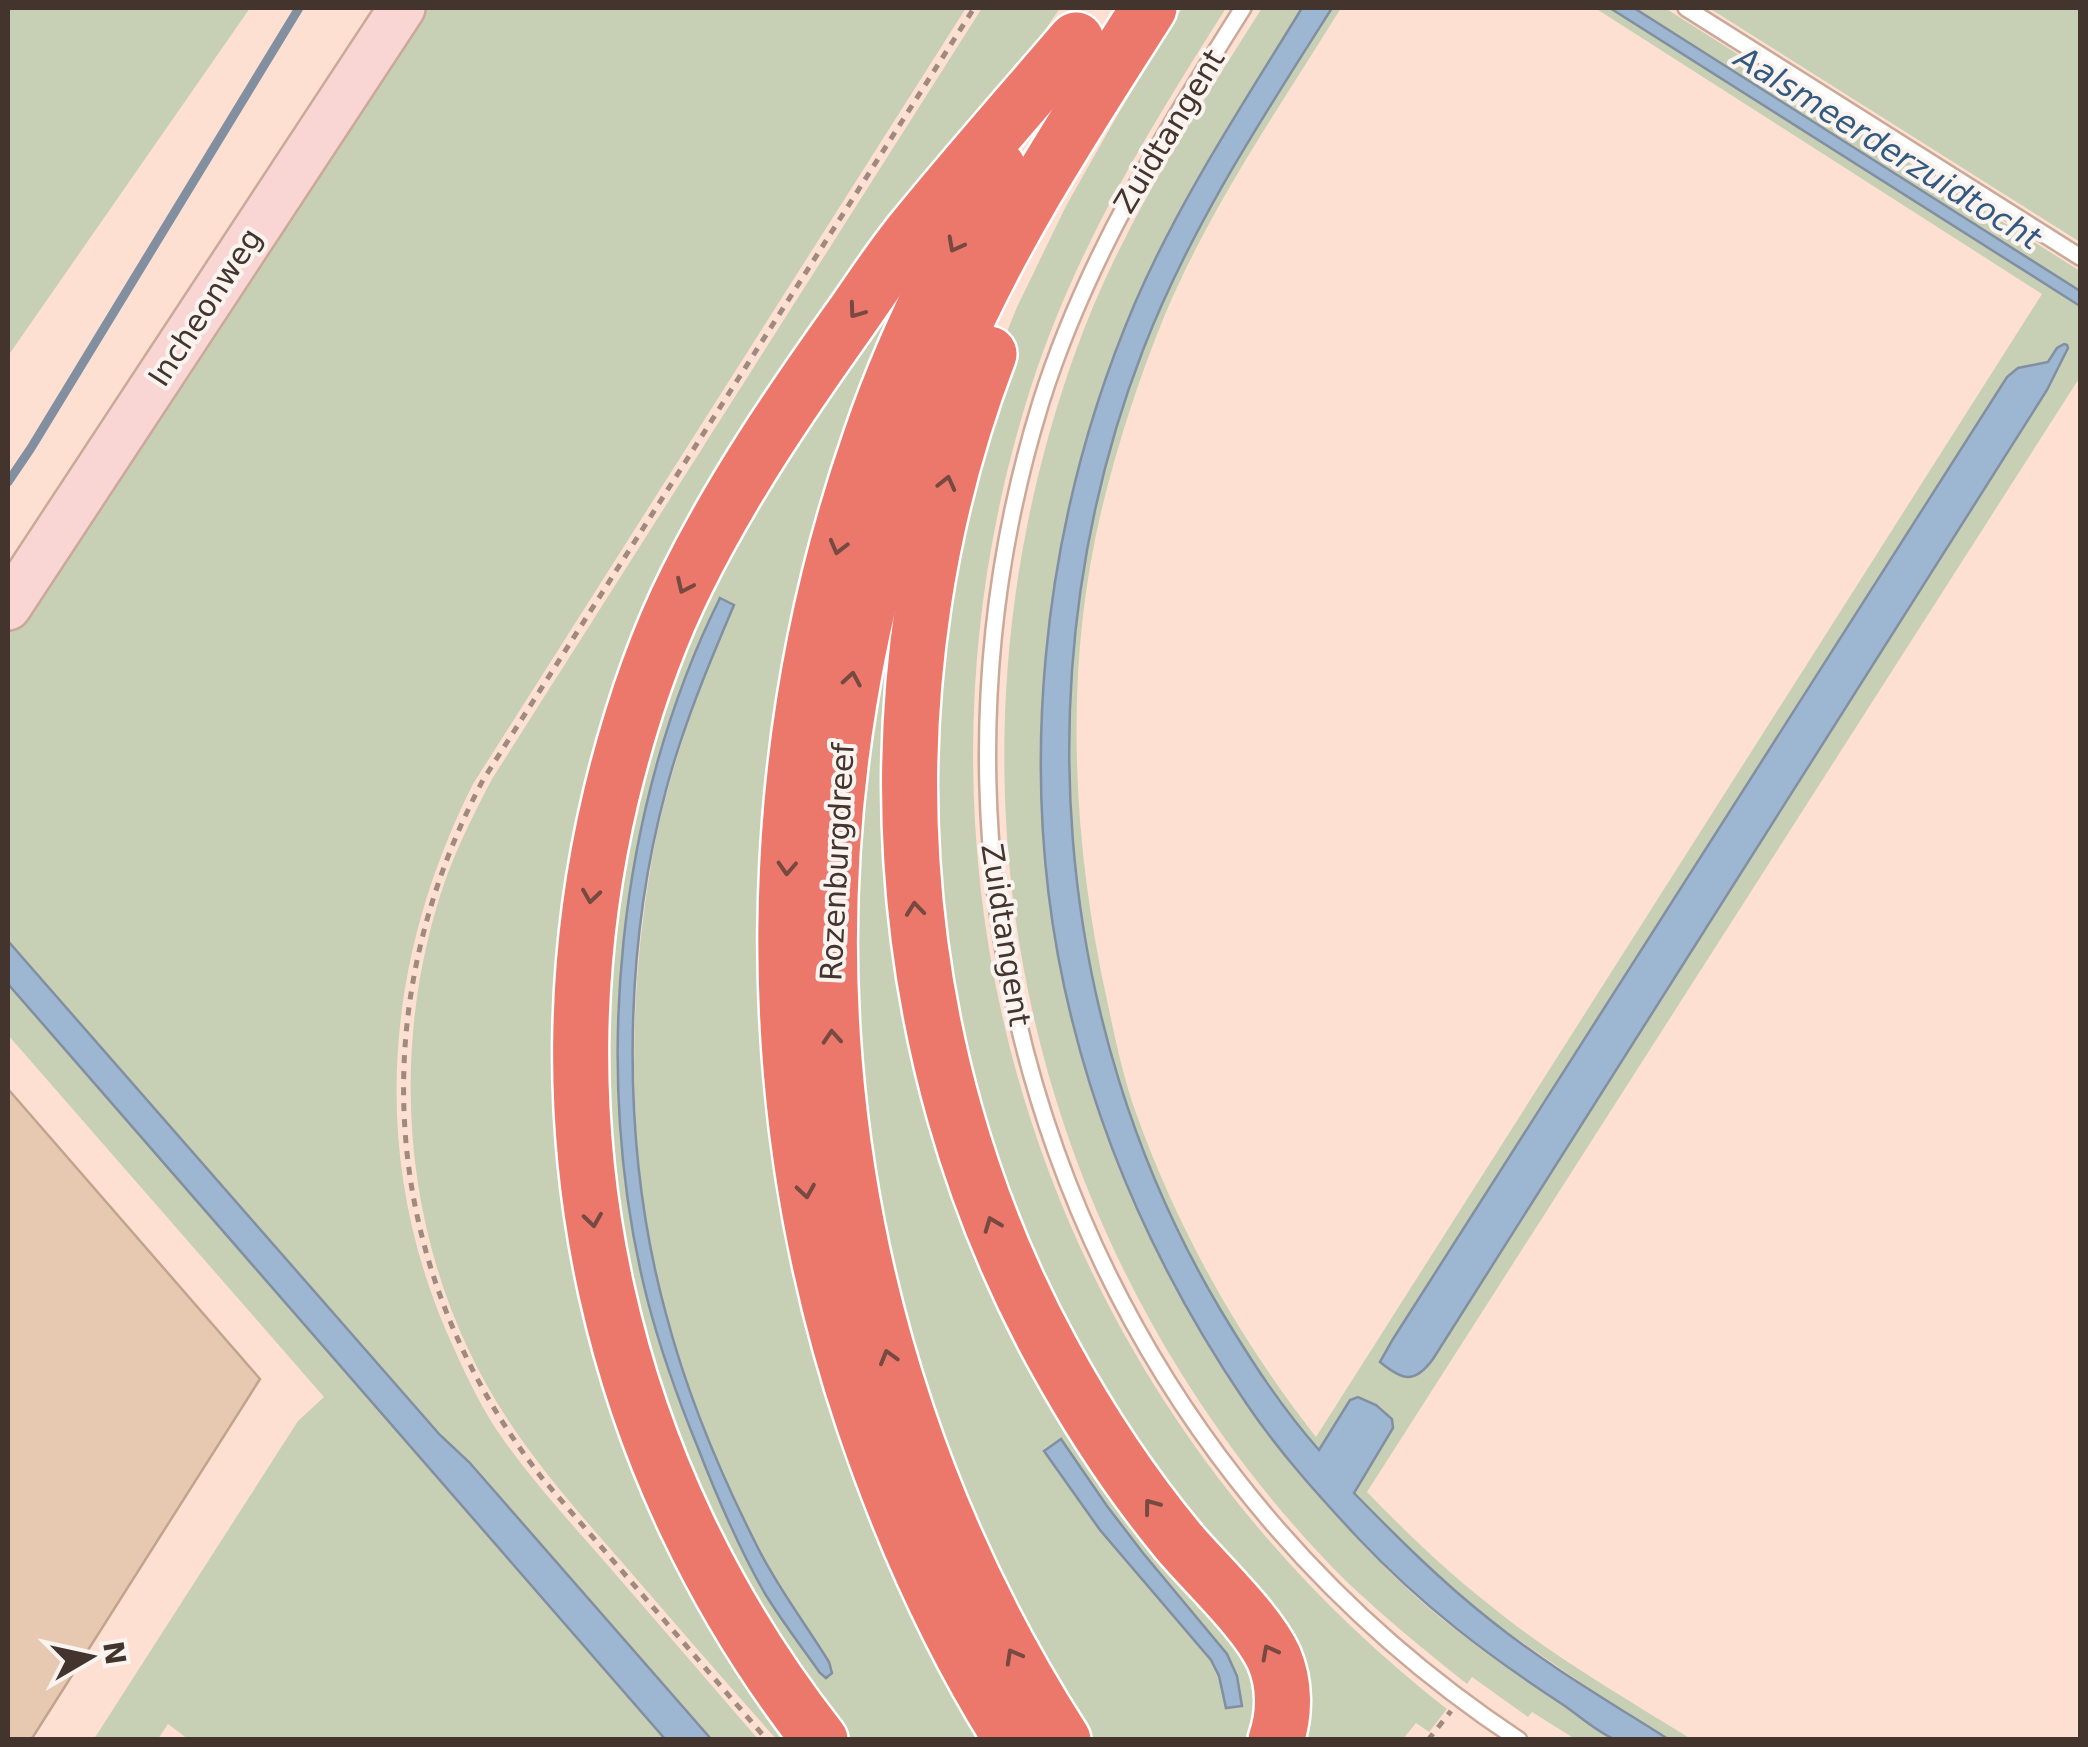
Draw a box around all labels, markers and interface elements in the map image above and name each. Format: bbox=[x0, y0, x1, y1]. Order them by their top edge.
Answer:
water label: Aalsmeerderzuidtocht bbox=[1727, 37, 2049, 258]
street label: Zuidtangent bbox=[1107, 43, 1232, 219]
street label: Incheonweg bbox=[141, 221, 269, 393]
one-way arrow bbox=[948, 234, 968, 252]
one-way arrow bbox=[850, 300, 868, 318]
one-way arrow bbox=[936, 475, 957, 492]
one-way arrow bbox=[828, 538, 849, 555]
one-way arrow bbox=[677, 576, 697, 594]
one-way arrow bbox=[841, 671, 862, 687]
street label: Rozenburgdreef bbox=[813, 741, 861, 982]
street label: Zuidtangent bbox=[974, 841, 1038, 1029]
one-way arrow bbox=[777, 860, 798, 876]
one-way arrow bbox=[582, 888, 603, 905]
one-way arrow bbox=[905, 901, 926, 917]
one-way arrow bbox=[822, 1029, 843, 1045]
one-way arrow bbox=[795, 1183, 816, 1200]
one-way arrow bbox=[582, 1212, 603, 1228]
one-way arrow bbox=[984, 1216, 1004, 1233]
one-way arrow bbox=[879, 1349, 900, 1366]
one-way arrow bbox=[1145, 1499, 1162, 1517]
north arrow bbox=[40, 1607, 140, 1707]
text: N bbox=[96, 1639, 132, 1667]
one-way arrow bbox=[1262, 1645, 1281, 1663]
one-way arrow bbox=[1006, 1649, 1026, 1667]

